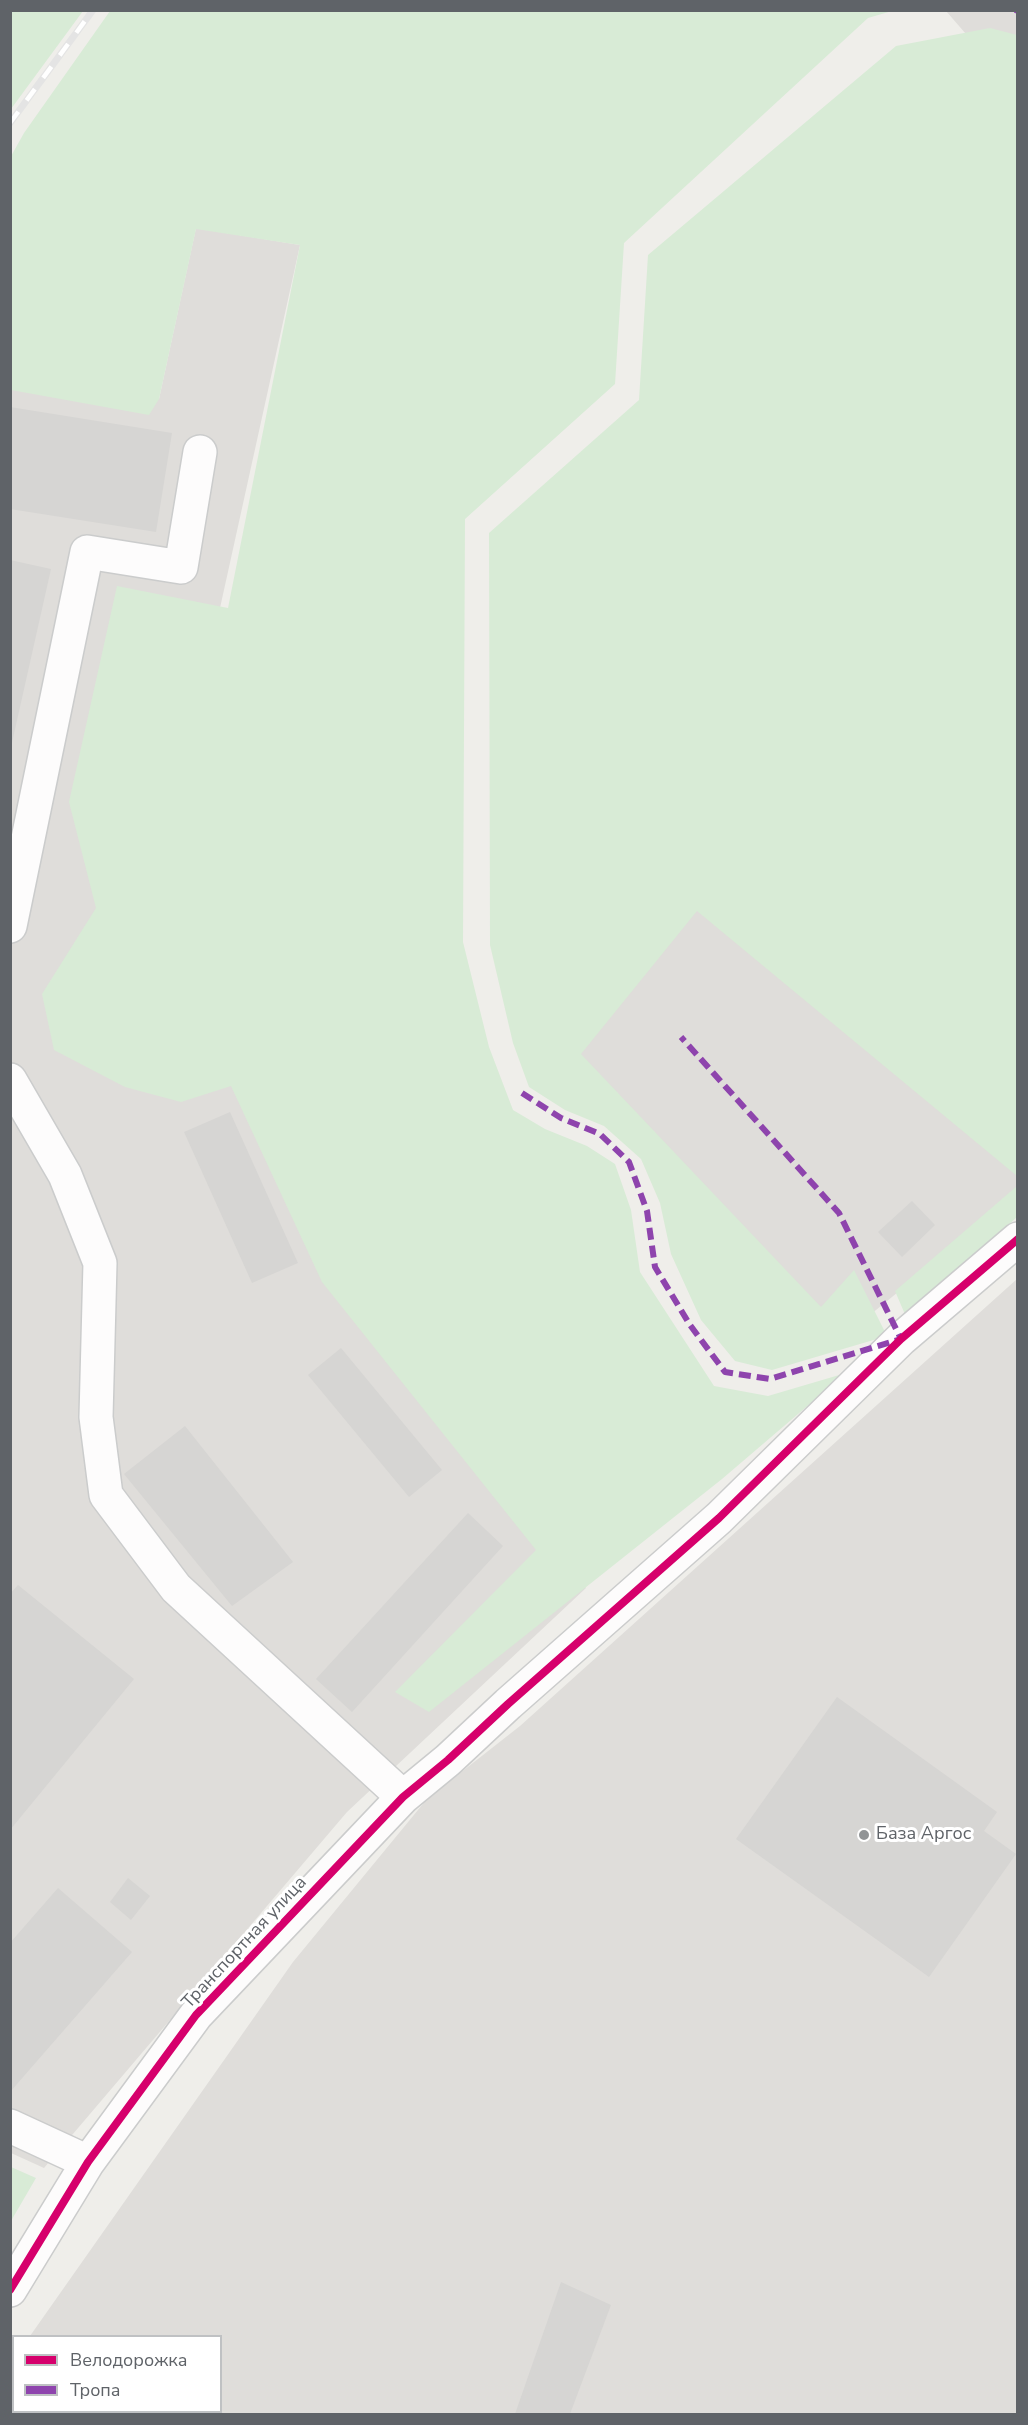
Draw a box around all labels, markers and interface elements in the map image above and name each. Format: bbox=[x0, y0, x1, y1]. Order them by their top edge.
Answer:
place label: База Аргос bbox=[876, 1824, 971, 1846]
marker: База Аргос bbox=[857, 1828, 871, 1842]
street label: Транспортная улица bbox=[178, 1872, 312, 2014]
legend bbox=[12, 2335, 222, 2413]
text: Велодорожка bbox=[70, 2348, 187, 2372]
text: Тропа bbox=[70, 2378, 121, 2402]

